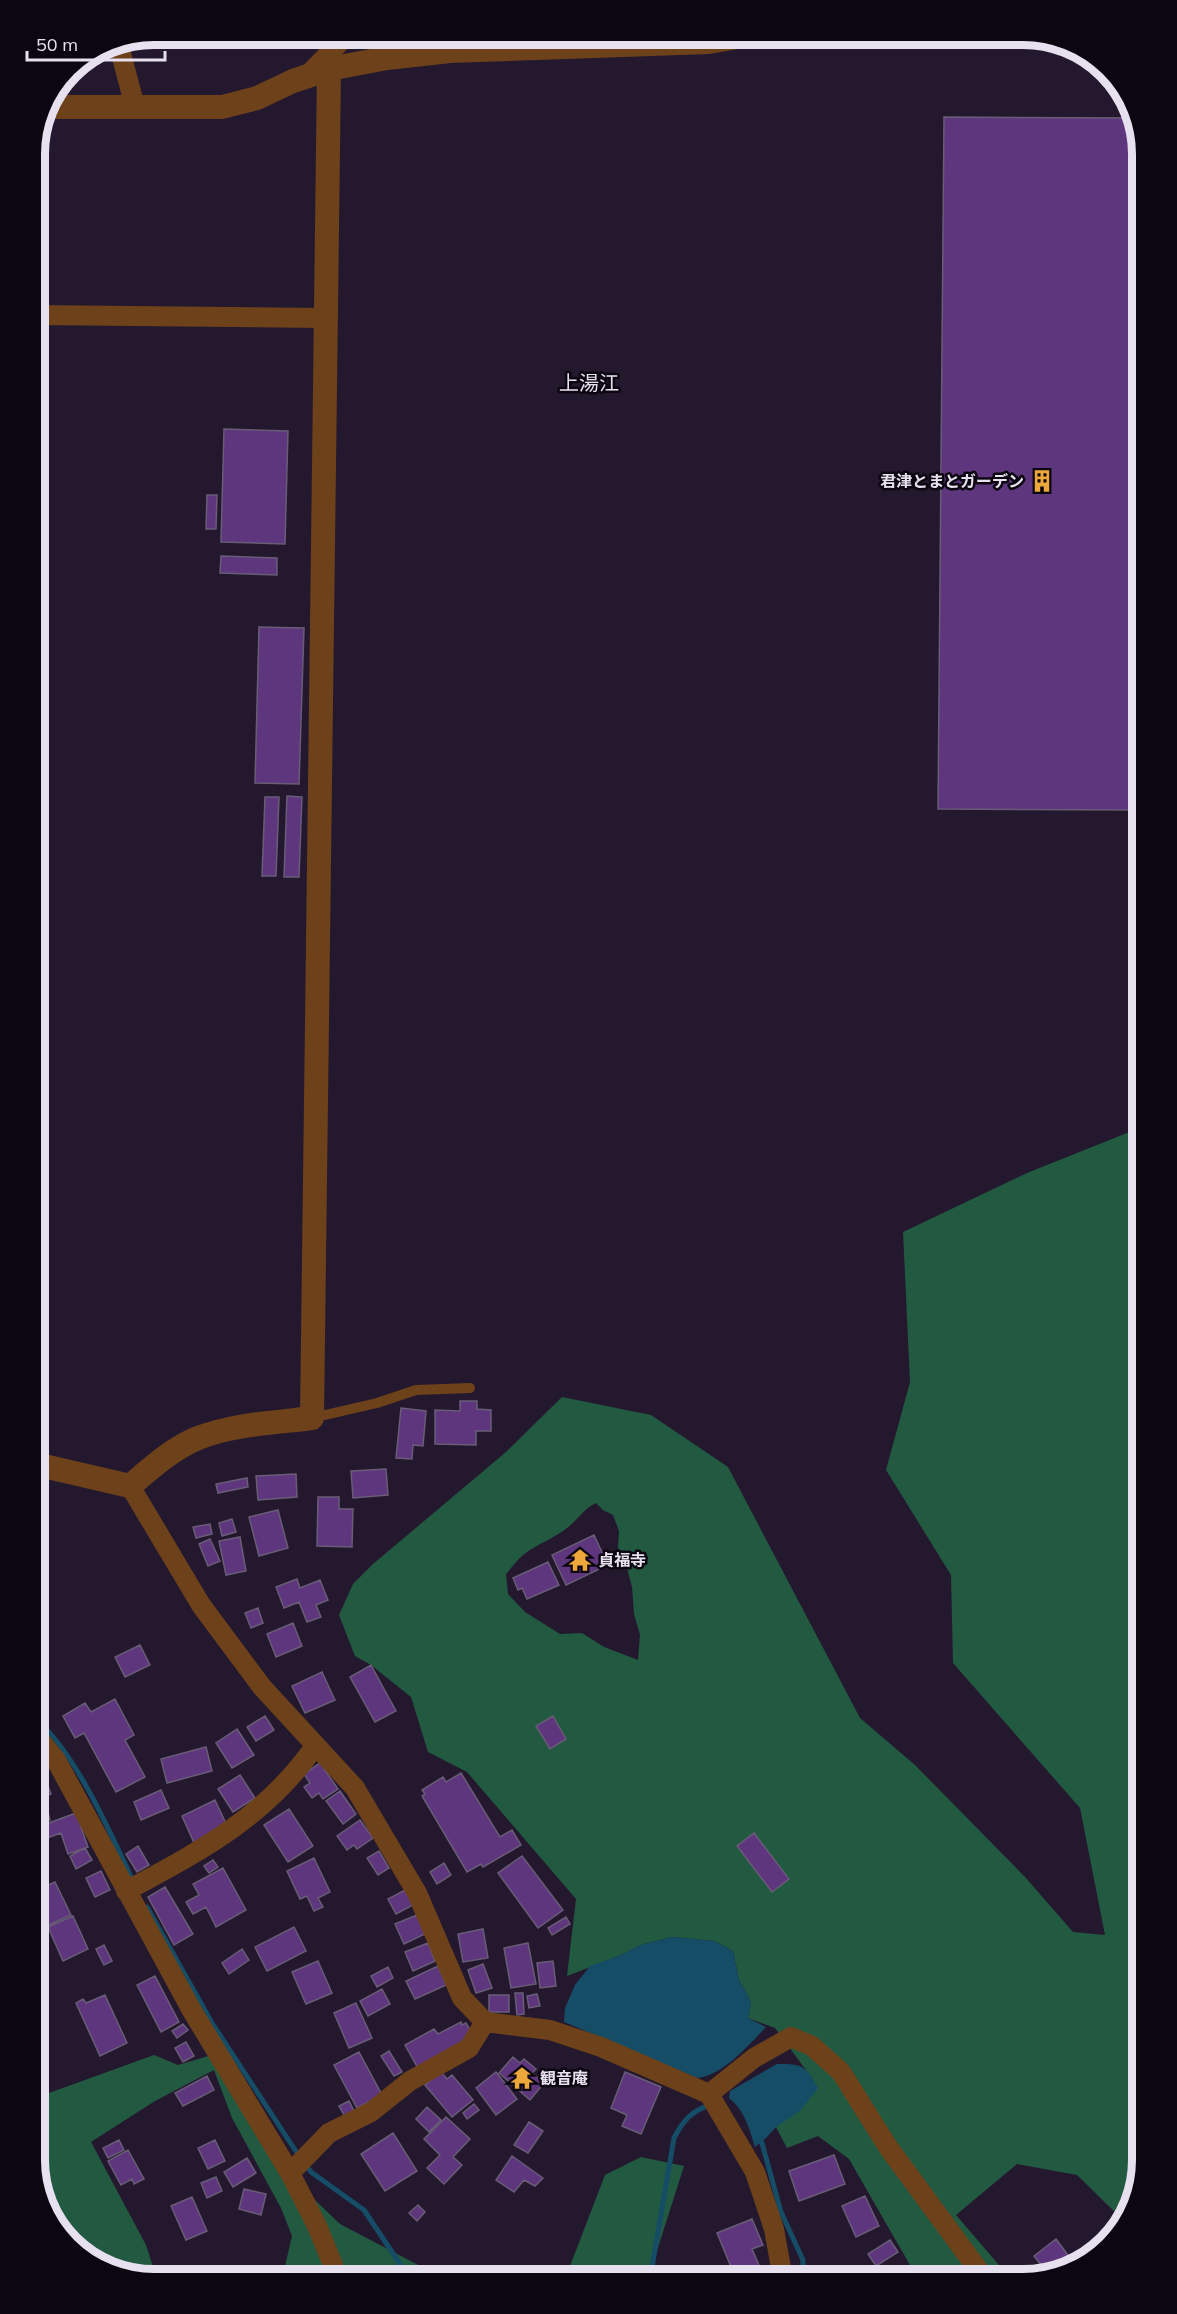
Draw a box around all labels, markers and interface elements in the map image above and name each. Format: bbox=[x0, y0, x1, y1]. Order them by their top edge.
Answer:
scale bar bbox=[27, 24, 165, 62]
text: 50 m bbox=[36, 33, 78, 56]
district label: 上湯江 bbox=[559, 370, 619, 395]
building icon: 君津とまとガーデン bbox=[1029, 468, 1055, 494]
place label: 君津とまとガーデン bbox=[880, 471, 1024, 491]
temple icon: 貞福寺 bbox=[567, 1547, 593, 1573]
place label: 貞福寺 bbox=[598, 1550, 646, 1570]
temple icon: 観音庵 bbox=[509, 2065, 535, 2091]
place label: 観音庵 bbox=[540, 2068, 588, 2088]

